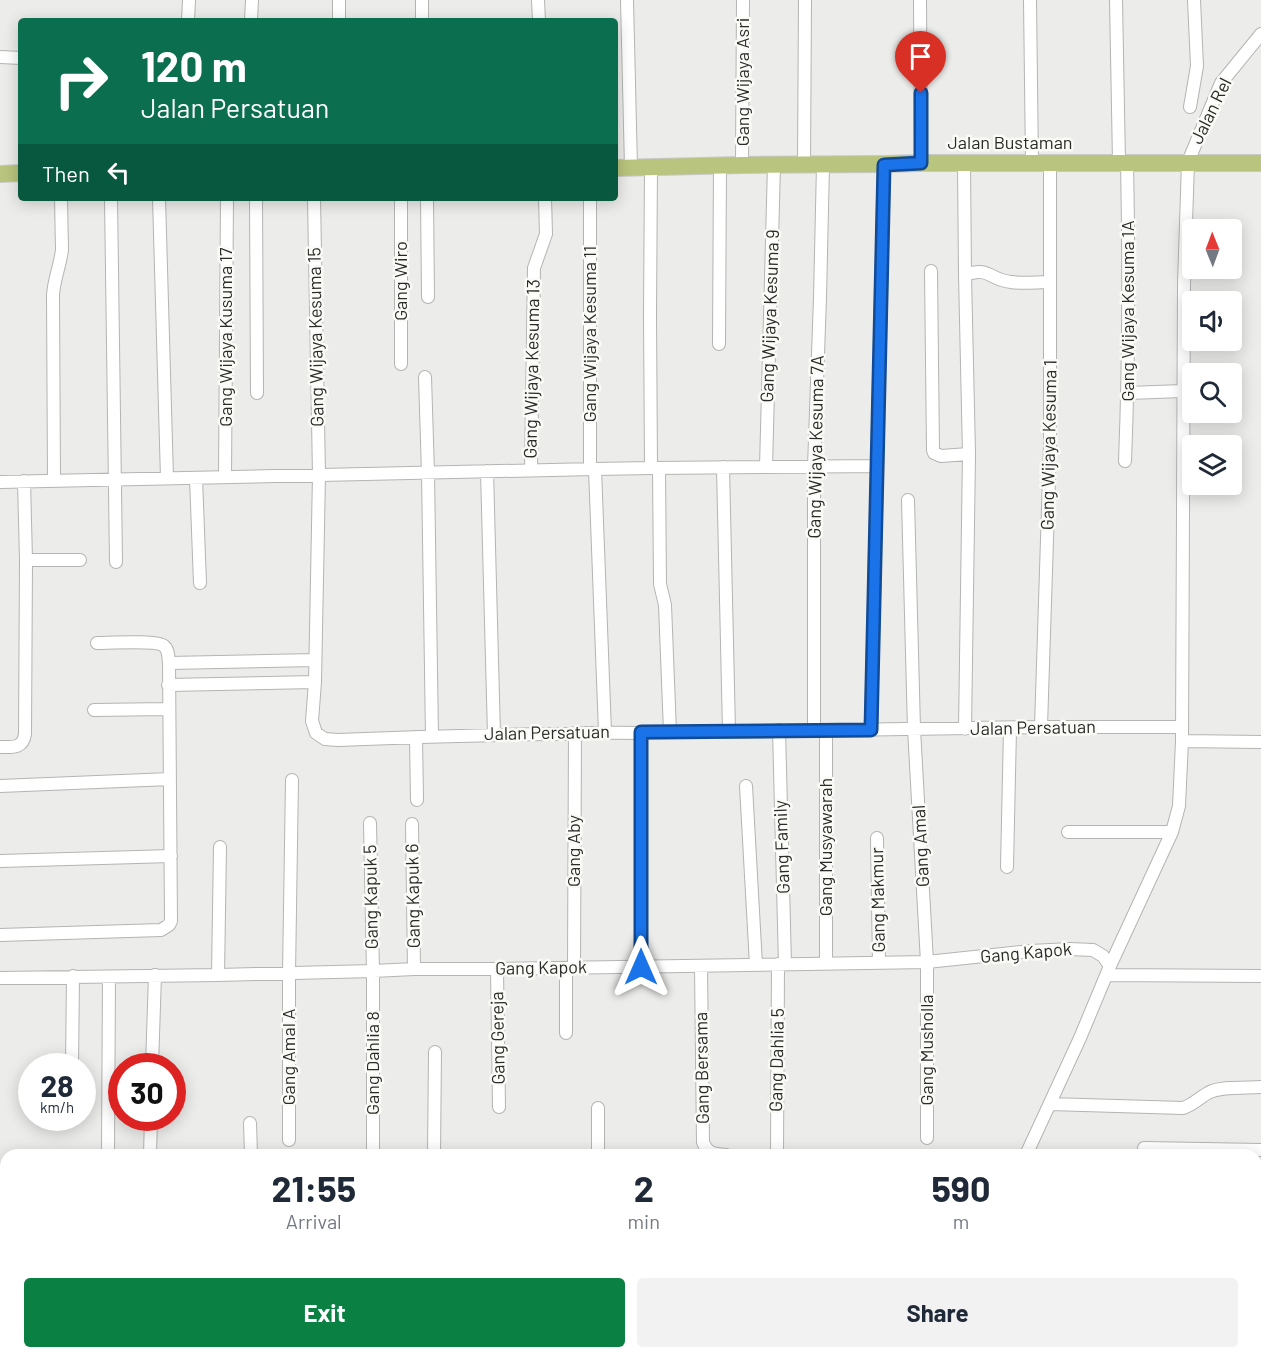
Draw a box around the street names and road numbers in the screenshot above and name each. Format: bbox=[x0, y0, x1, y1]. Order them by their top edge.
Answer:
street label: Gang Wijaya Asri bbox=[731, 18, 753, 146]
street label: Jalan Rel bbox=[1185, 74, 1236, 147]
street label: Jalan Bustaman bbox=[947, 131, 1073, 153]
street label: Gang Wijaya Kesuma 1A bbox=[1116, 220, 1138, 402]
street label: Gang Wijaya Kesuma 9 bbox=[755, 229, 783, 403]
street label: Gang Wiro bbox=[389, 241, 411, 321]
street label: Gang Wijaya Kesuma 11 bbox=[578, 246, 600, 422]
street label: Gang Wijaya Kusuma 17 bbox=[214, 247, 236, 427]
street label: Gang Wijaya Kesuma 15 bbox=[302, 247, 328, 427]
street label: Gang Wijaya Kesuma 13 bbox=[518, 279, 544, 459]
street label: Gang Wijaya Kesuma 7A bbox=[802, 355, 828, 539]
street label: Gang Wijaya Kesuma 1 bbox=[1036, 360, 1060, 530]
street label: Jalan Persatuan bbox=[970, 715, 1096, 739]
street label: Jalan Persatuan bbox=[484, 720, 610, 744]
street label: Gang Musyawarah bbox=[814, 778, 836, 916]
street label: Gang Family bbox=[768, 800, 794, 894]
street label: Gang Amal bbox=[907, 804, 933, 888]
street label: Gang Aby bbox=[562, 815, 584, 887]
street label: Gang Kapuk 6 bbox=[400, 843, 424, 949]
street label: Gang Kapuk 5 bbox=[358, 844, 382, 950]
street label: Gang Makmur bbox=[865, 847, 889, 953]
street label: Gang Kapok bbox=[979, 937, 1073, 967]
street label: Gang Kapok bbox=[495, 955, 587, 979]
street label: Gang Gereja bbox=[485, 991, 509, 1085]
street label: Gang Musholla bbox=[915, 994, 937, 1106]
street label: Gang Dahlia 5 bbox=[764, 1008, 788, 1112]
street label: Gang Amal A bbox=[277, 1009, 299, 1105]
street label: Gang Dahlia 8 bbox=[361, 1011, 383, 1115]
street label: Gang Bersama bbox=[689, 1012, 713, 1124]

